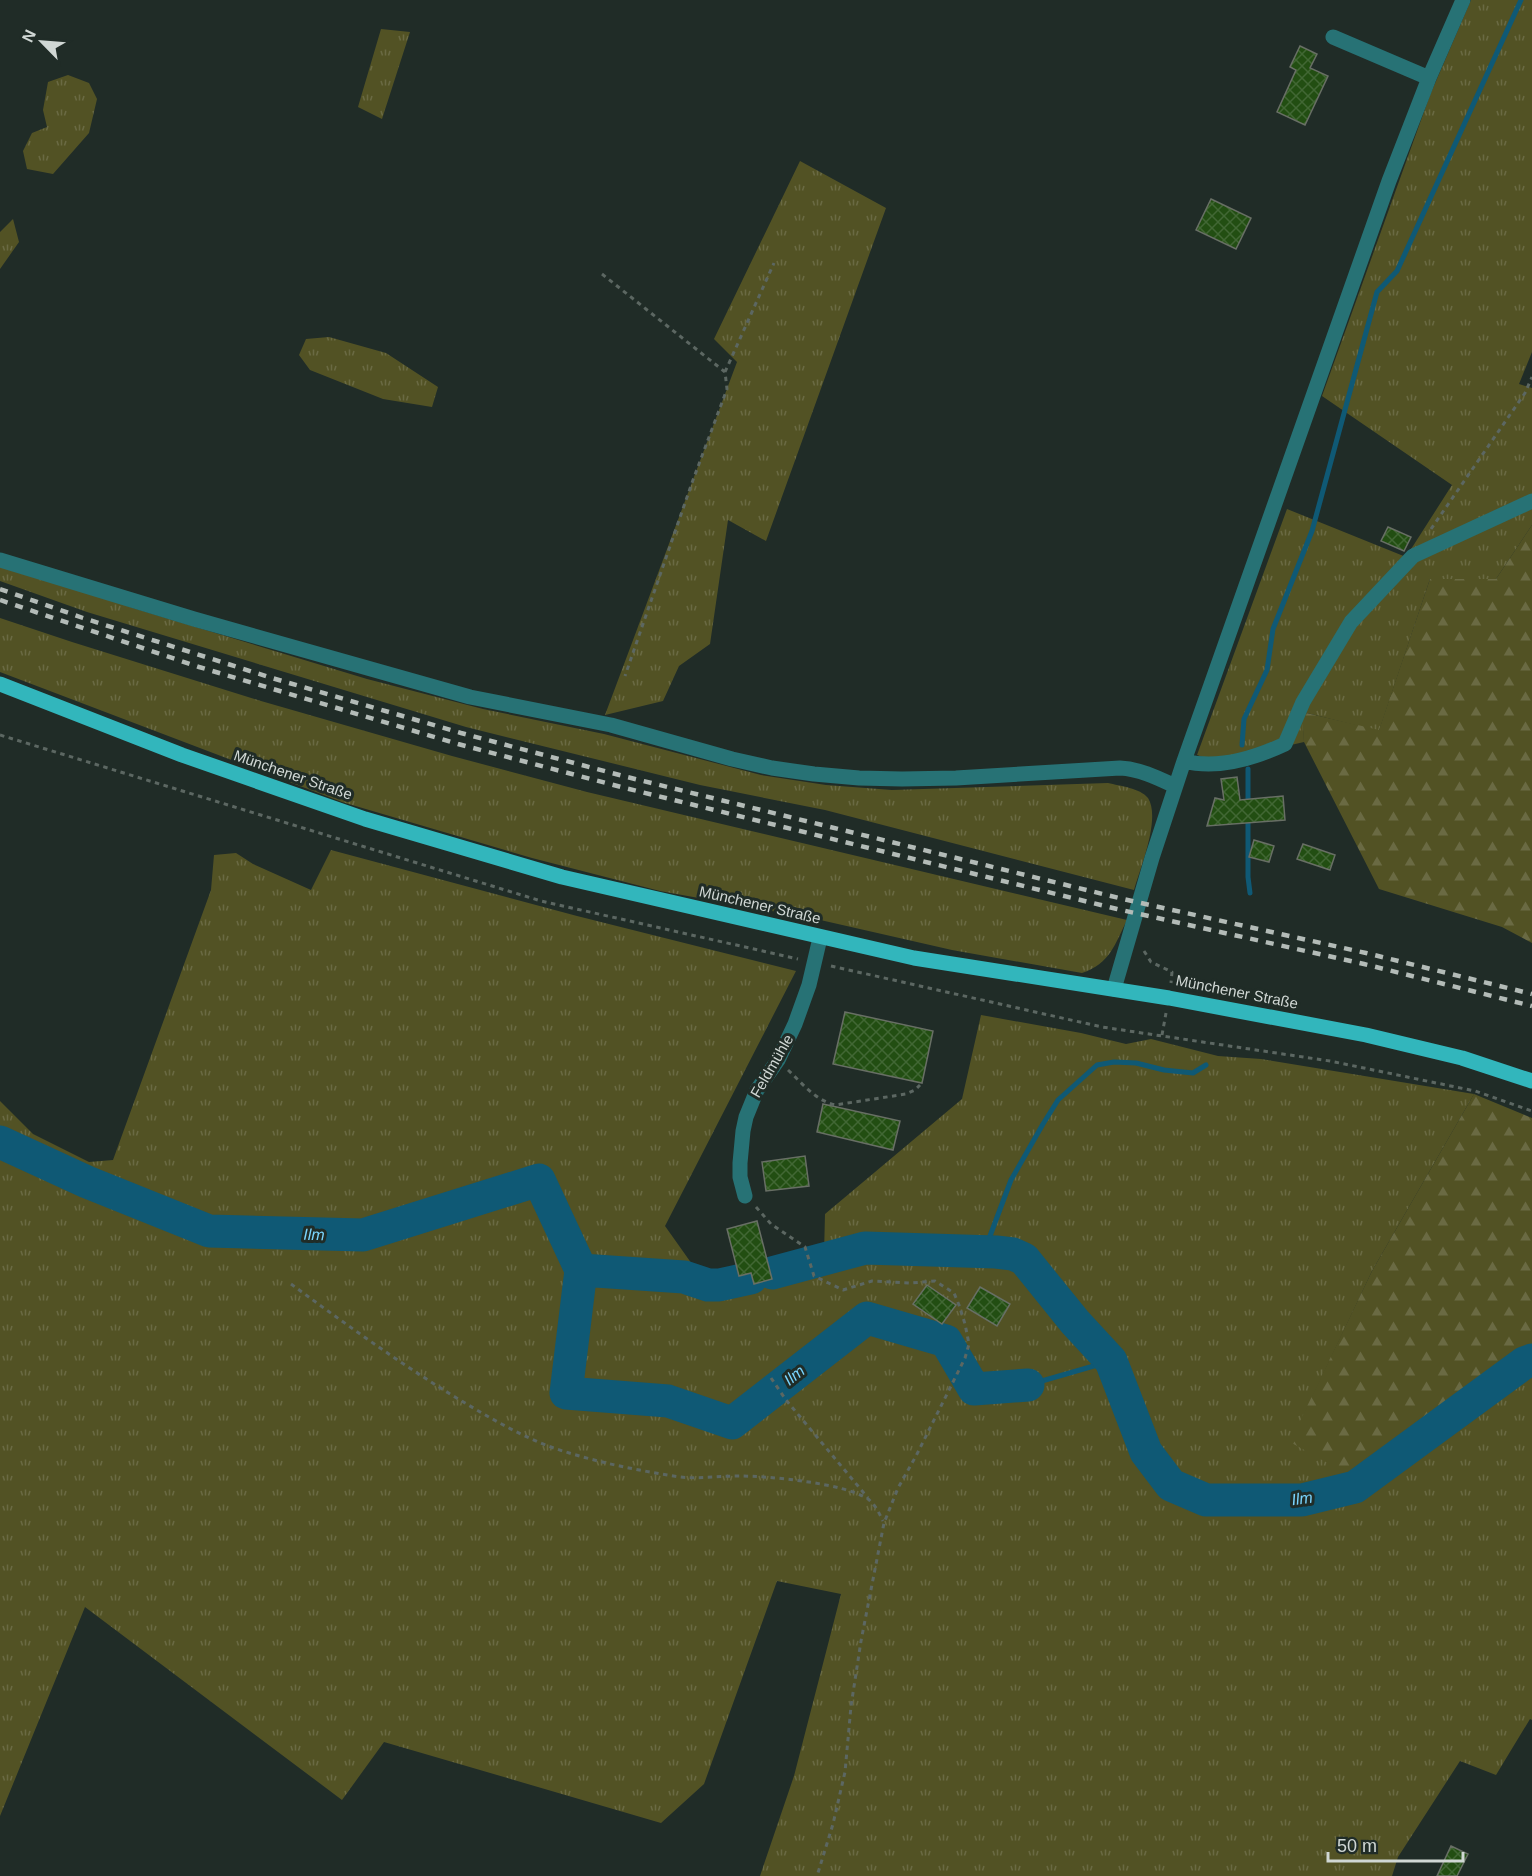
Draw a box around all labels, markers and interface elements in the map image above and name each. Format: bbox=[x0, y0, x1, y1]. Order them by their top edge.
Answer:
north arrow bbox=[12, 12, 72, 72]
text: N bbox=[19, 27, 39, 45]
street label: Münchener Straße bbox=[232, 746, 355, 803]
street label: Münchener Straße bbox=[698, 882, 823, 927]
street label: Münchener Straße bbox=[1174, 971, 1300, 1012]
street label: Feldmühle bbox=[747, 1031, 796, 1100]
water label: Ilm bbox=[303, 1226, 325, 1243]
water label: Ilm bbox=[781, 1362, 808, 1389]
water label: Ilm bbox=[1290, 1489, 1314, 1508]
scale bar bbox=[1328, 1825, 1463, 1863]
text: 50 m bbox=[1337, 1836, 1377, 1856]

